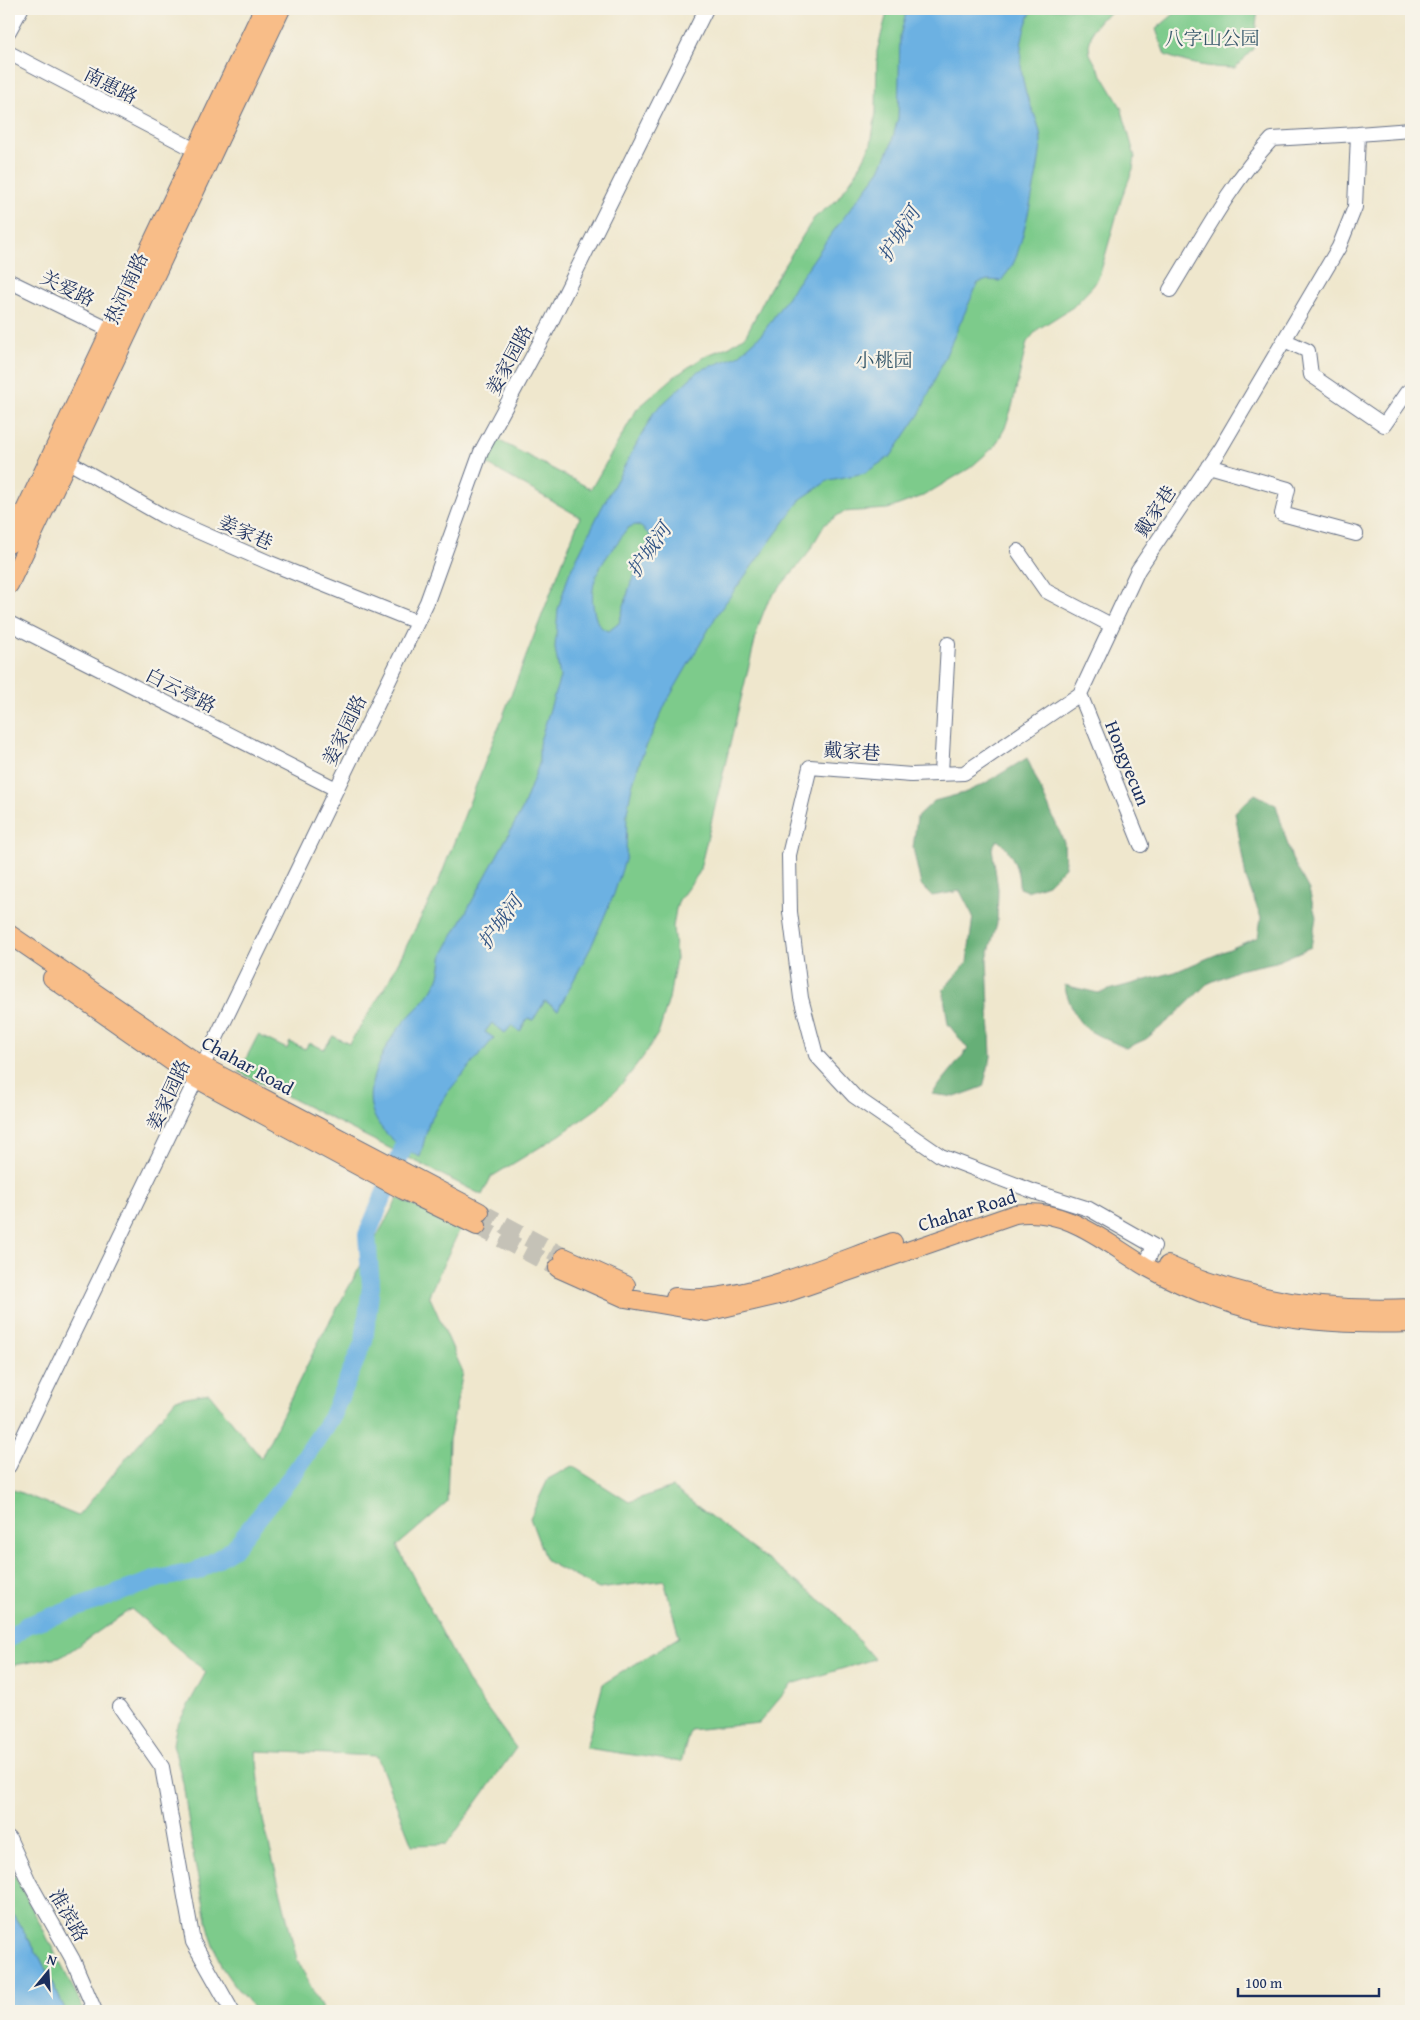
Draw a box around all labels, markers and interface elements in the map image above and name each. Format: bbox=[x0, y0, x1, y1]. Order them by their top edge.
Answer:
park label: 八字山公园 bbox=[1164, 24, 1260, 52]
street label: 南惠路 bbox=[79, 60, 143, 110]
water label: 护城河 bbox=[870, 198, 928, 267]
street label: 热河南路 bbox=[97, 248, 155, 328]
street label: 关爱路 bbox=[36, 263, 100, 313]
street label: 姜家园路 bbox=[479, 320, 539, 400]
park label: 小桃园 bbox=[855, 346, 913, 374]
street label: 戴家巷 bbox=[1127, 480, 1183, 542]
street label: 姜家巷 bbox=[214, 508, 278, 556]
water label: 护城河 bbox=[620, 514, 679, 583]
street label: 白云亭路 bbox=[141, 660, 221, 720]
street label: 姜家园路 bbox=[315, 690, 373, 770]
street label: Hongyecun bbox=[1098, 716, 1158, 810]
street label: 戴家巷 bbox=[823, 735, 881, 767]
water label: 护城河 bbox=[470, 886, 531, 954]
street label: Chahar Road bbox=[197, 1028, 300, 1102]
street label: 姜家园路 bbox=[139, 1055, 197, 1135]
street label: Chahar Road bbox=[914, 1182, 1020, 1238]
street label: 淮滨路 bbox=[43, 1883, 95, 1947]
north arrow bbox=[22, 1948, 72, 1998]
text: N bbox=[44, 1949, 60, 1971]
scale bar bbox=[1238, 1965, 1379, 1997]
text: 100 m bbox=[1245, 1972, 1283, 1993]

